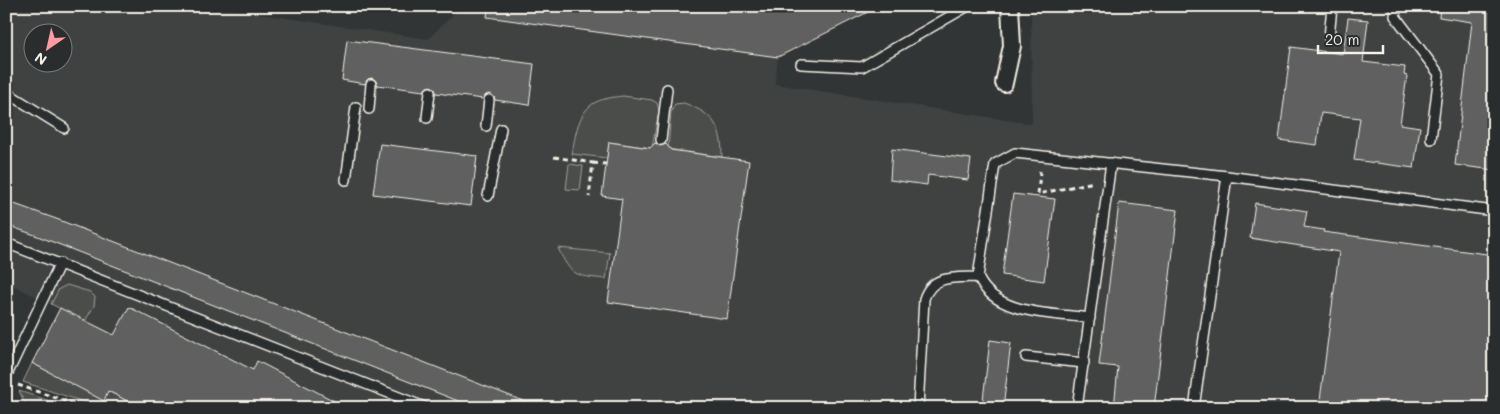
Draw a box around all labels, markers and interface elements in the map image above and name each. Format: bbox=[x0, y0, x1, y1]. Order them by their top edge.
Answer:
north arrow bbox=[22, 22, 72, 72]
scale bar bbox=[1318, 22, 1382, 54]
text: 20 m bbox=[1325, 29, 1359, 49]
text: N bbox=[31, 48, 50, 70]

